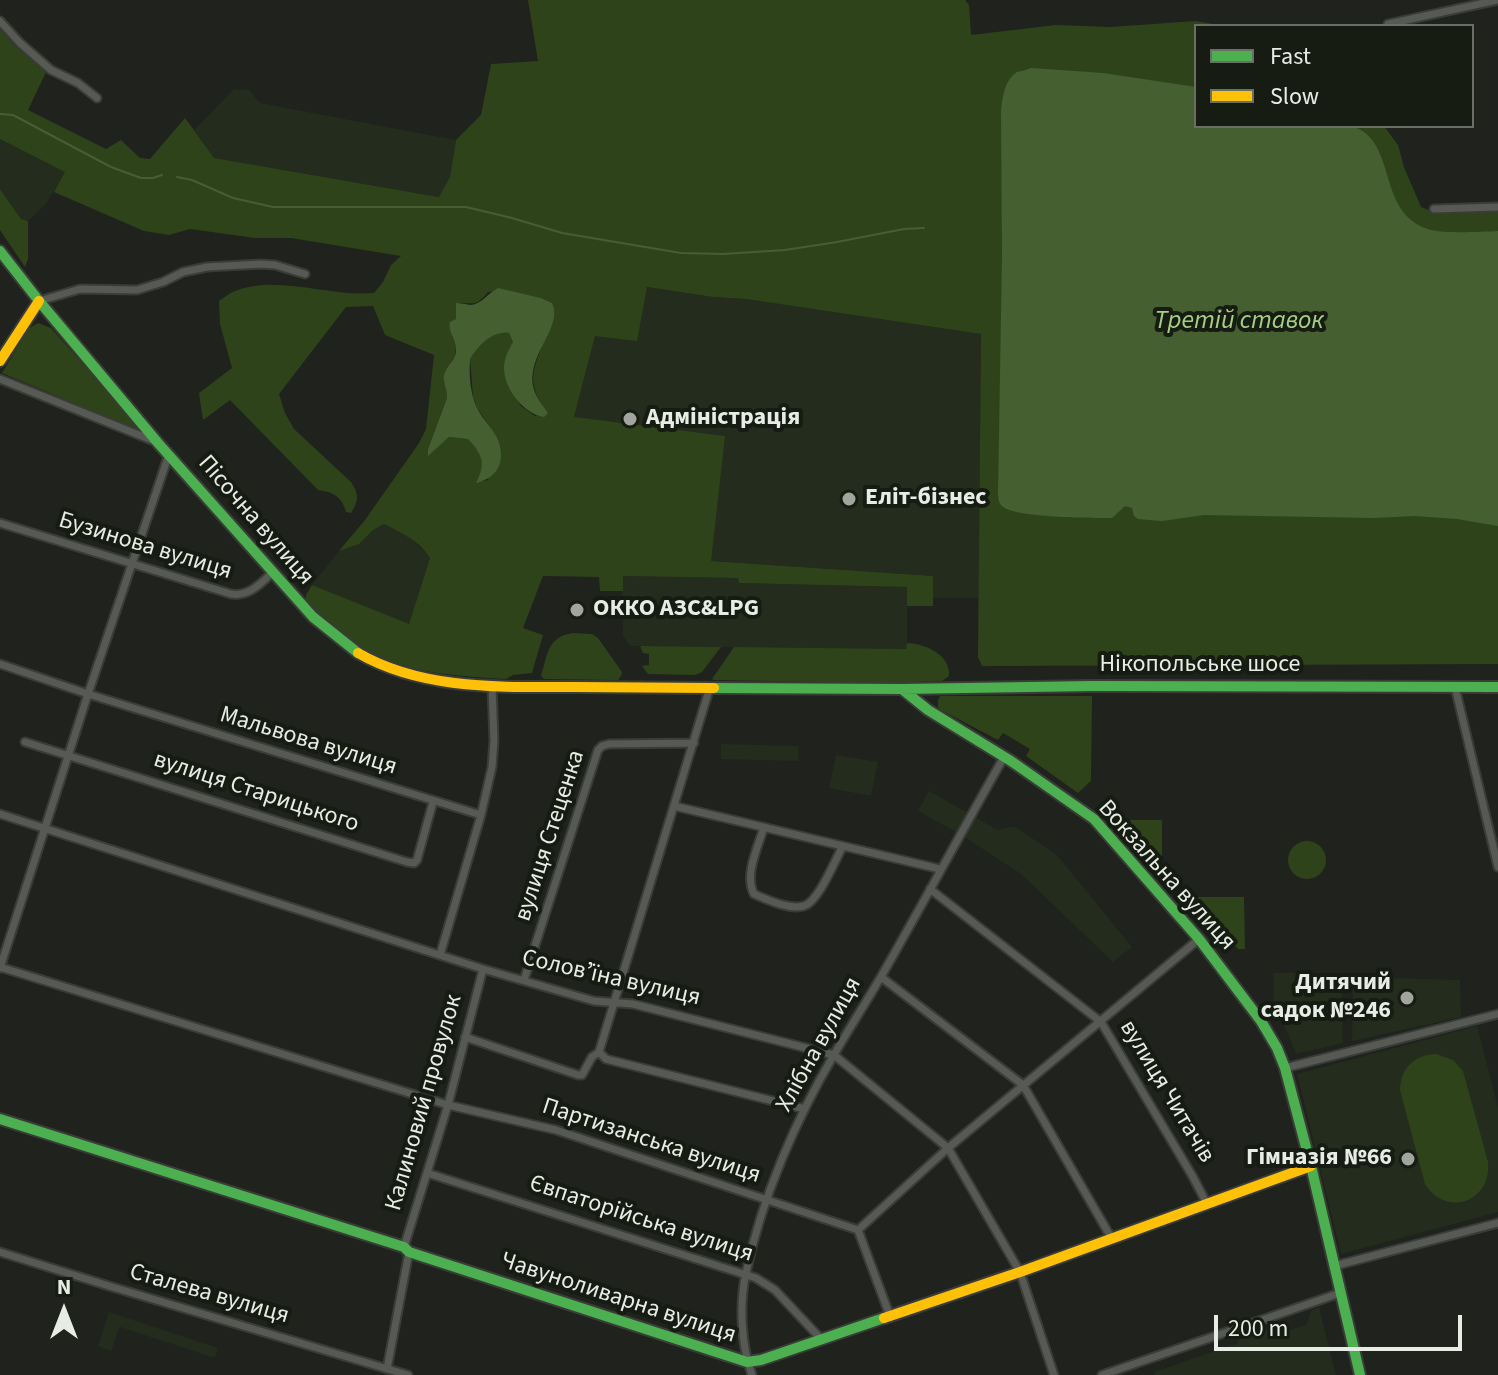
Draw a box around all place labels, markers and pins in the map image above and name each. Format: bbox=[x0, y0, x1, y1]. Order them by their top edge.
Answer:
place label: Адміністрація bbox=[646, 405, 800, 433]
marker: Адміністрація bbox=[621, 410, 639, 428]
place label: Еліт-бізнес bbox=[865, 485, 987, 513]
marker: Еліт-бізнес bbox=[840, 490, 858, 508]
place label: ОККО АЗС&LPG bbox=[593, 596, 759, 624]
marker: ОККО АЗС&LPG bbox=[568, 601, 586, 619]
place label: Дитячий садок №246 bbox=[1261, 970, 1391, 1026]
marker: Дитячий садок №246 bbox=[1398, 989, 1416, 1007]
place label: Гімназія №66 bbox=[1246, 1145, 1392, 1173]
marker: Гімназія №66 bbox=[1399, 1150, 1417, 1168]

